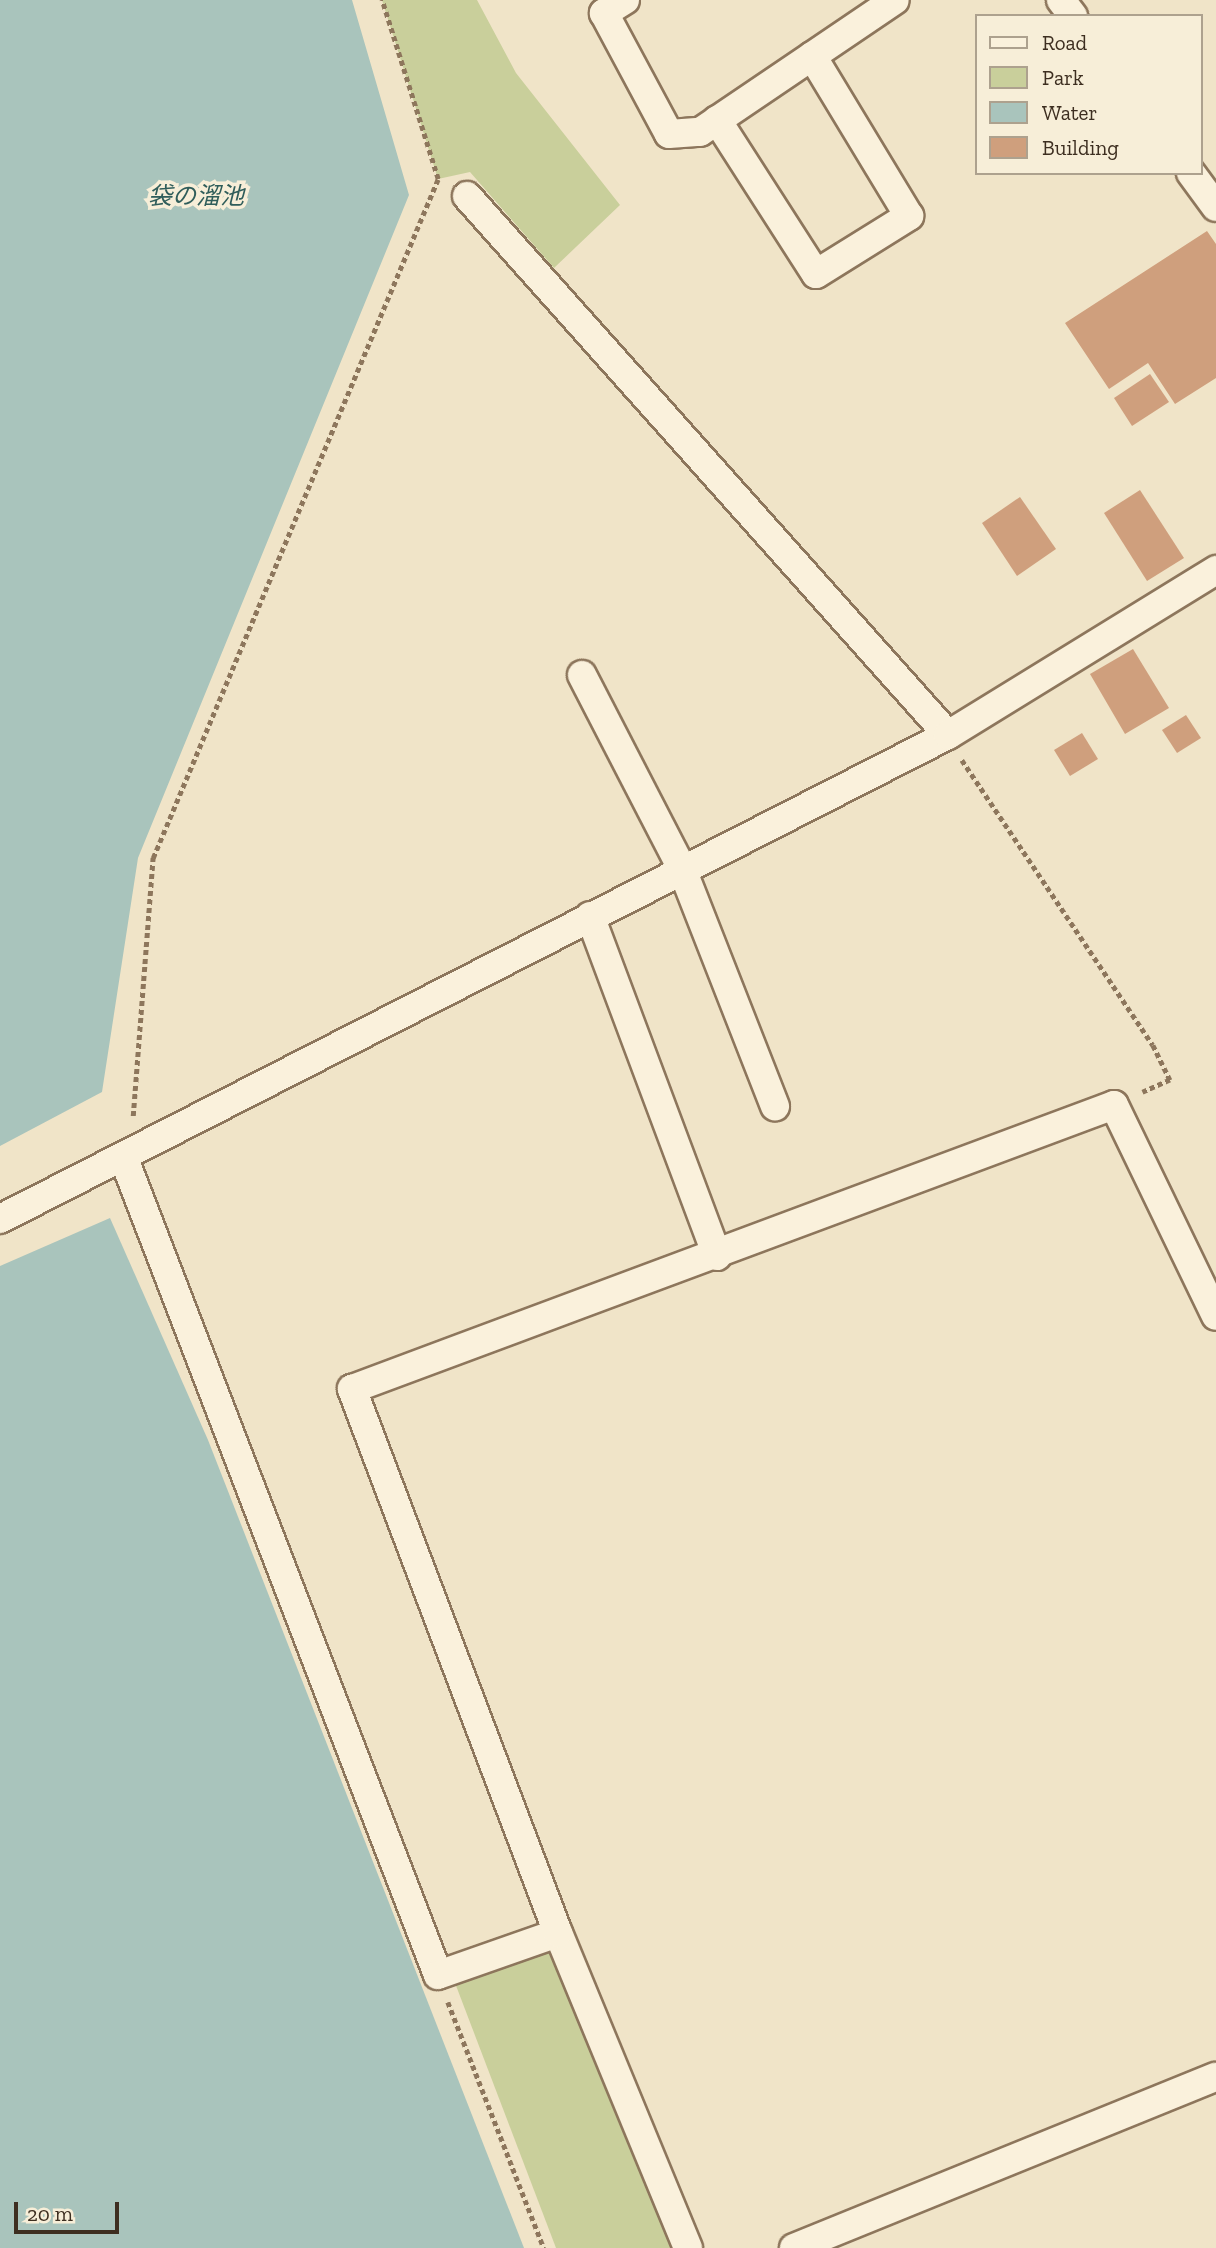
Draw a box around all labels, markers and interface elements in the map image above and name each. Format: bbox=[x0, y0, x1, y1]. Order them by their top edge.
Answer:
legend bbox=[974, 14, 1202, 175]
text: Road bbox=[1042, 30, 1087, 55]
text: Park bbox=[1042, 65, 1084, 90]
text: Water bbox=[1042, 100, 1097, 125]
text: Building bbox=[1042, 135, 1119, 160]
water label: 袋の溜池 bbox=[148, 182, 244, 210]
scale bar bbox=[18, 2188, 122, 2232]
text: 20 m bbox=[27, 2201, 73, 2226]

